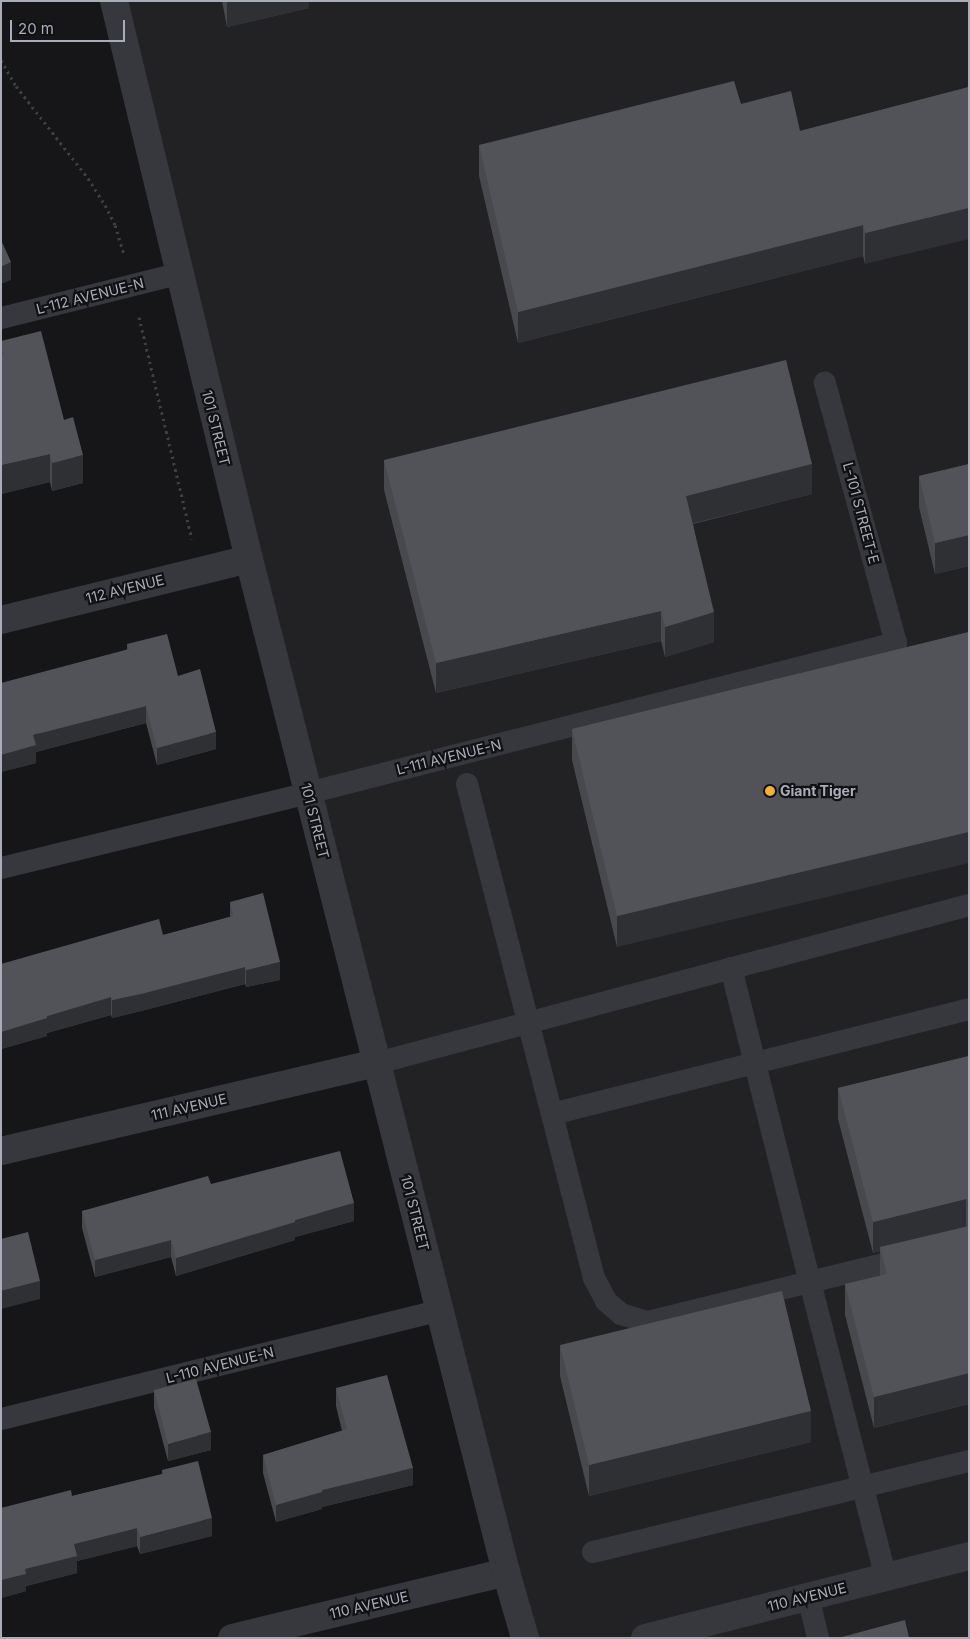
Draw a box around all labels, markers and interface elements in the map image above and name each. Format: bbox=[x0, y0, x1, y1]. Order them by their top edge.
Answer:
scale bar bbox=[12, 10, 128, 42]
text: 20 m bbox=[18, 19, 54, 38]
street label: L-112 AVENUE-N bbox=[35, 275, 145, 317]
street label: 101 STREET bbox=[199, 389, 233, 467]
street label: L-101 STREET-E bbox=[839, 461, 883, 565]
street label: 112 AVENUE bbox=[84, 571, 166, 607]
street label: L-111 AVENUE-N bbox=[395, 736, 503, 778]
street label: 101 STREET bbox=[298, 782, 332, 860]
place label: Giant Tiger bbox=[780, 783, 856, 799]
marker: Giant Tiger bbox=[764, 785, 776, 797]
street label: 111 AVENUE bbox=[150, 1090, 228, 1124]
street label: 101 STREET bbox=[398, 1174, 432, 1252]
street label: L-110 AVENUE-N bbox=[164, 1343, 276, 1387]
street label: 110 AVENUE bbox=[766, 1579, 848, 1615]
street label: 110 AVENUE bbox=[328, 1588, 410, 1622]

